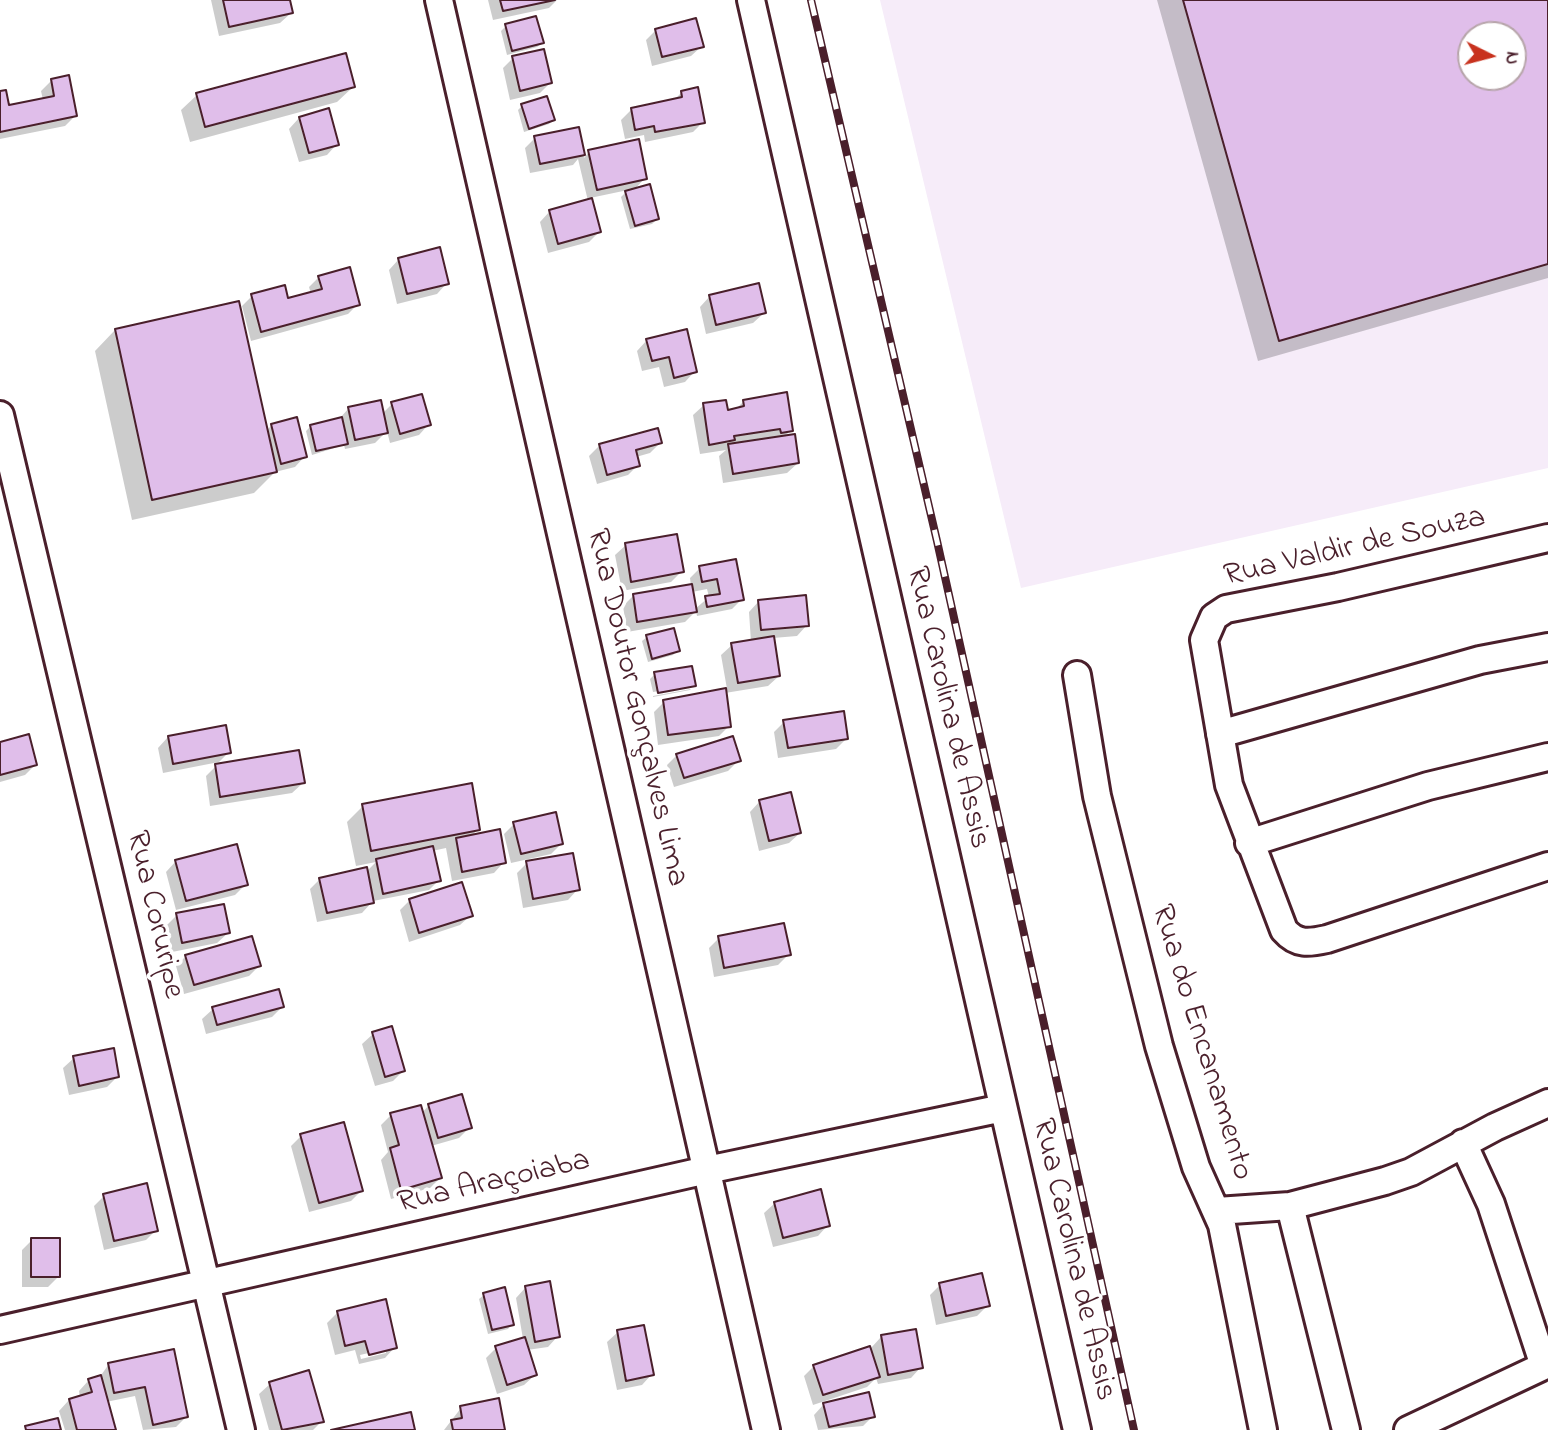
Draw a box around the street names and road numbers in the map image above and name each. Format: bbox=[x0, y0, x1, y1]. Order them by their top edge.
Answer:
street label: Rua Valdir de Souza bbox=[1221, 500, 1489, 598]
street label: Rua Doutor Gonçalves Lima bbox=[575, 525, 695, 891]
street label: Rua Carolina de Assis bbox=[895, 563, 997, 853]
street label: Rua Coruripe bbox=[115, 827, 191, 1003]
street label: Rua do Encanamento bbox=[1140, 901, 1260, 1185]
street label: Rua Carolina de Assis bbox=[1021, 1115, 1123, 1405]
street label: Rua Araçoiaba bbox=[394, 1143, 594, 1225]

